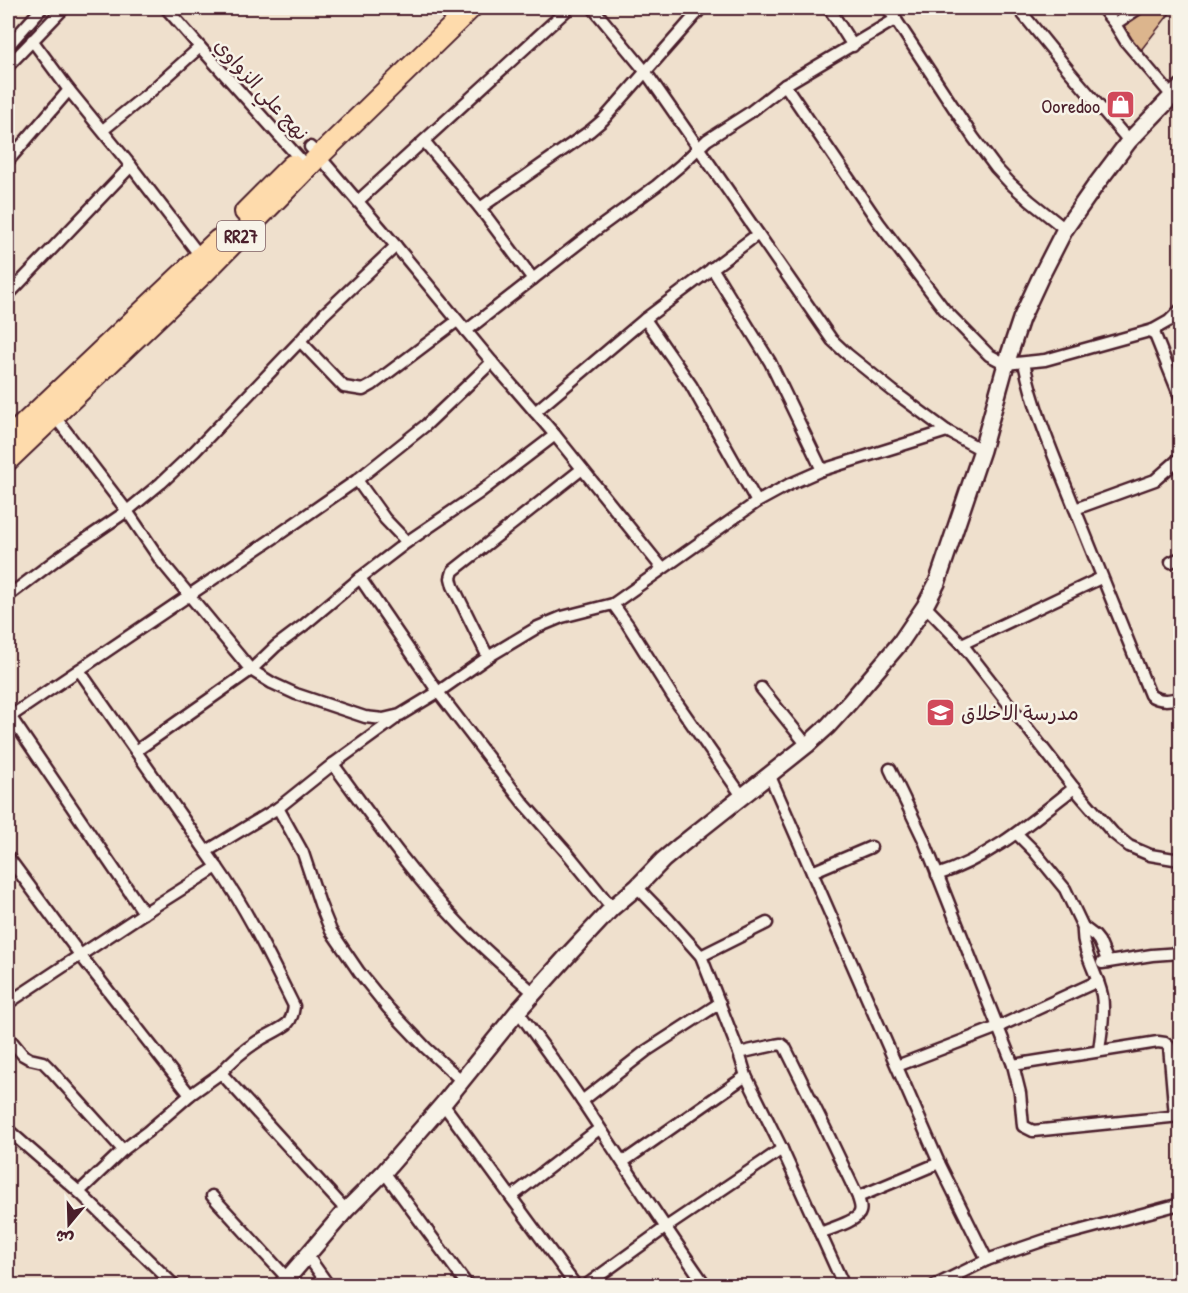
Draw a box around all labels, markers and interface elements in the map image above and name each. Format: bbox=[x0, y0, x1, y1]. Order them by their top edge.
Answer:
street label: نهج علي الزواوي bbox=[205, 32, 315, 149]
shop icon: Ooredoo bbox=[1105, 89, 1137, 121]
place label: Ooredoo bbox=[1041, 92, 1100, 119]
road number: RR27 bbox=[217, 221, 265, 251]
school or university icon: مدرسة الاخلاق bbox=[924, 696, 956, 728]
place label: مدرسة الاخلاق bbox=[961, 699, 1079, 726]
north arrow bbox=[39, 1194, 99, 1254]
text: ش bbox=[52, 1225, 76, 1251]

